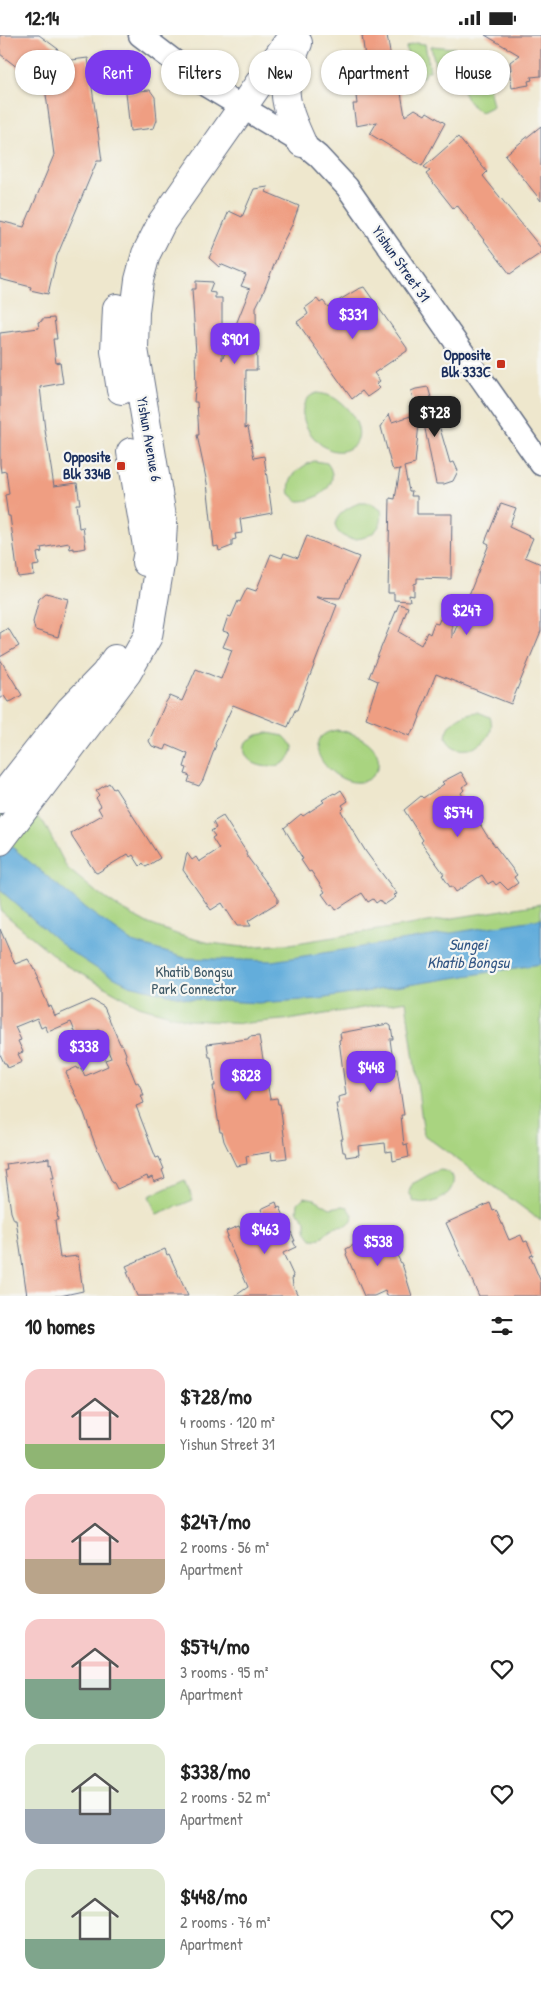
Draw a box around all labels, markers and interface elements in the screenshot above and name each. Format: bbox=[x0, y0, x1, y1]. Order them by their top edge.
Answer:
text: 12:14 bbox=[25, 5, 59, 31]
chip: Buy bbox=[15, 50, 75, 95]
chip: Rent bbox=[85, 50, 151, 95]
chip: Filters bbox=[161, 50, 239, 95]
chip: New bbox=[249, 50, 311, 95]
chip: Apartment bbox=[321, 50, 427, 95]
chip: House bbox=[437, 50, 510, 95]
street label: Yishun Street 31 bbox=[367, 221, 435, 306]
pin: $331 bbox=[323, 297, 383, 340]
text: $331 bbox=[339, 303, 367, 325]
pin: $901 bbox=[205, 323, 265, 365]
text: $901 bbox=[222, 328, 248, 350]
place label: Opposite Blk 333C bbox=[441, 344, 491, 382]
marker: Opposite Blk 333C bbox=[495, 358, 507, 370]
street label: Yishun Avenue 6 bbox=[132, 395, 167, 483]
pin: $728 bbox=[405, 395, 465, 438]
text: $728 bbox=[420, 401, 450, 423]
place label: Opposite Blk 334B bbox=[63, 446, 111, 484]
marker: Opposite Blk 334B bbox=[115, 460, 127, 472]
pin: $247 bbox=[437, 593, 497, 636]
text: $247 bbox=[452, 599, 482, 621]
pin: $574 bbox=[428, 795, 488, 838]
text: $574 bbox=[444, 801, 472, 823]
water label: Sungei Khatib Bongsu bbox=[427, 933, 511, 973]
park label: Khatib Bongsu Park Connector bbox=[151, 961, 237, 999]
pin: $338 bbox=[54, 1029, 114, 1072]
text: $338 bbox=[69, 1035, 99, 1057]
pin: $448 bbox=[341, 1051, 401, 1093]
text: $448 bbox=[357, 1056, 385, 1078]
pin: $828 bbox=[216, 1059, 276, 1101]
text: $828 bbox=[231, 1064, 261, 1086]
pin: $463 bbox=[235, 1213, 295, 1255]
text: $463 bbox=[251, 1218, 279, 1240]
pin: $538 bbox=[348, 1225, 408, 1267]
text: $538 bbox=[364, 1230, 392, 1252]
text: 10 homes bbox=[25, 1312, 95, 1341]
icon: filters bbox=[488, 1312, 516, 1340]
text: $728/mo bbox=[180, 1382, 252, 1411]
icon: home bbox=[65, 1389, 125, 1449]
icon: heart bbox=[488, 1405, 516, 1433]
text: 4 rooms · 120 m² bbox=[180, 1411, 275, 1433]
text: Yishun Street 31 bbox=[180, 1433, 275, 1455]
text: $247/mo bbox=[180, 1507, 250, 1536]
icon: home bbox=[65, 1514, 125, 1574]
icon: heart bbox=[488, 1530, 516, 1558]
text: 2 rooms · 56 m² bbox=[180, 1536, 269, 1558]
text: Apartment bbox=[180, 1558, 243, 1580]
text: $574/mo bbox=[180, 1632, 249, 1661]
icon: home bbox=[65, 1639, 125, 1699]
icon: heart bbox=[488, 1655, 516, 1683]
text: 3 rooms · 95 m² bbox=[180, 1661, 268, 1683]
text: Apartment bbox=[180, 1683, 243, 1705]
text: $338/mo bbox=[180, 1757, 250, 1786]
icon: home bbox=[65, 1764, 125, 1824]
icon: heart bbox=[488, 1780, 516, 1808]
text: 2 rooms · 52 m² bbox=[180, 1786, 270, 1808]
text: Apartment bbox=[180, 1808, 243, 1830]
text: $448/mo bbox=[180, 1882, 247, 1911]
icon: home bbox=[65, 1889, 125, 1949]
icon: heart bbox=[488, 1905, 516, 1933]
text: 2 rooms · 76 m² bbox=[180, 1911, 270, 1933]
text: Apartment bbox=[180, 1933, 243, 1955]

